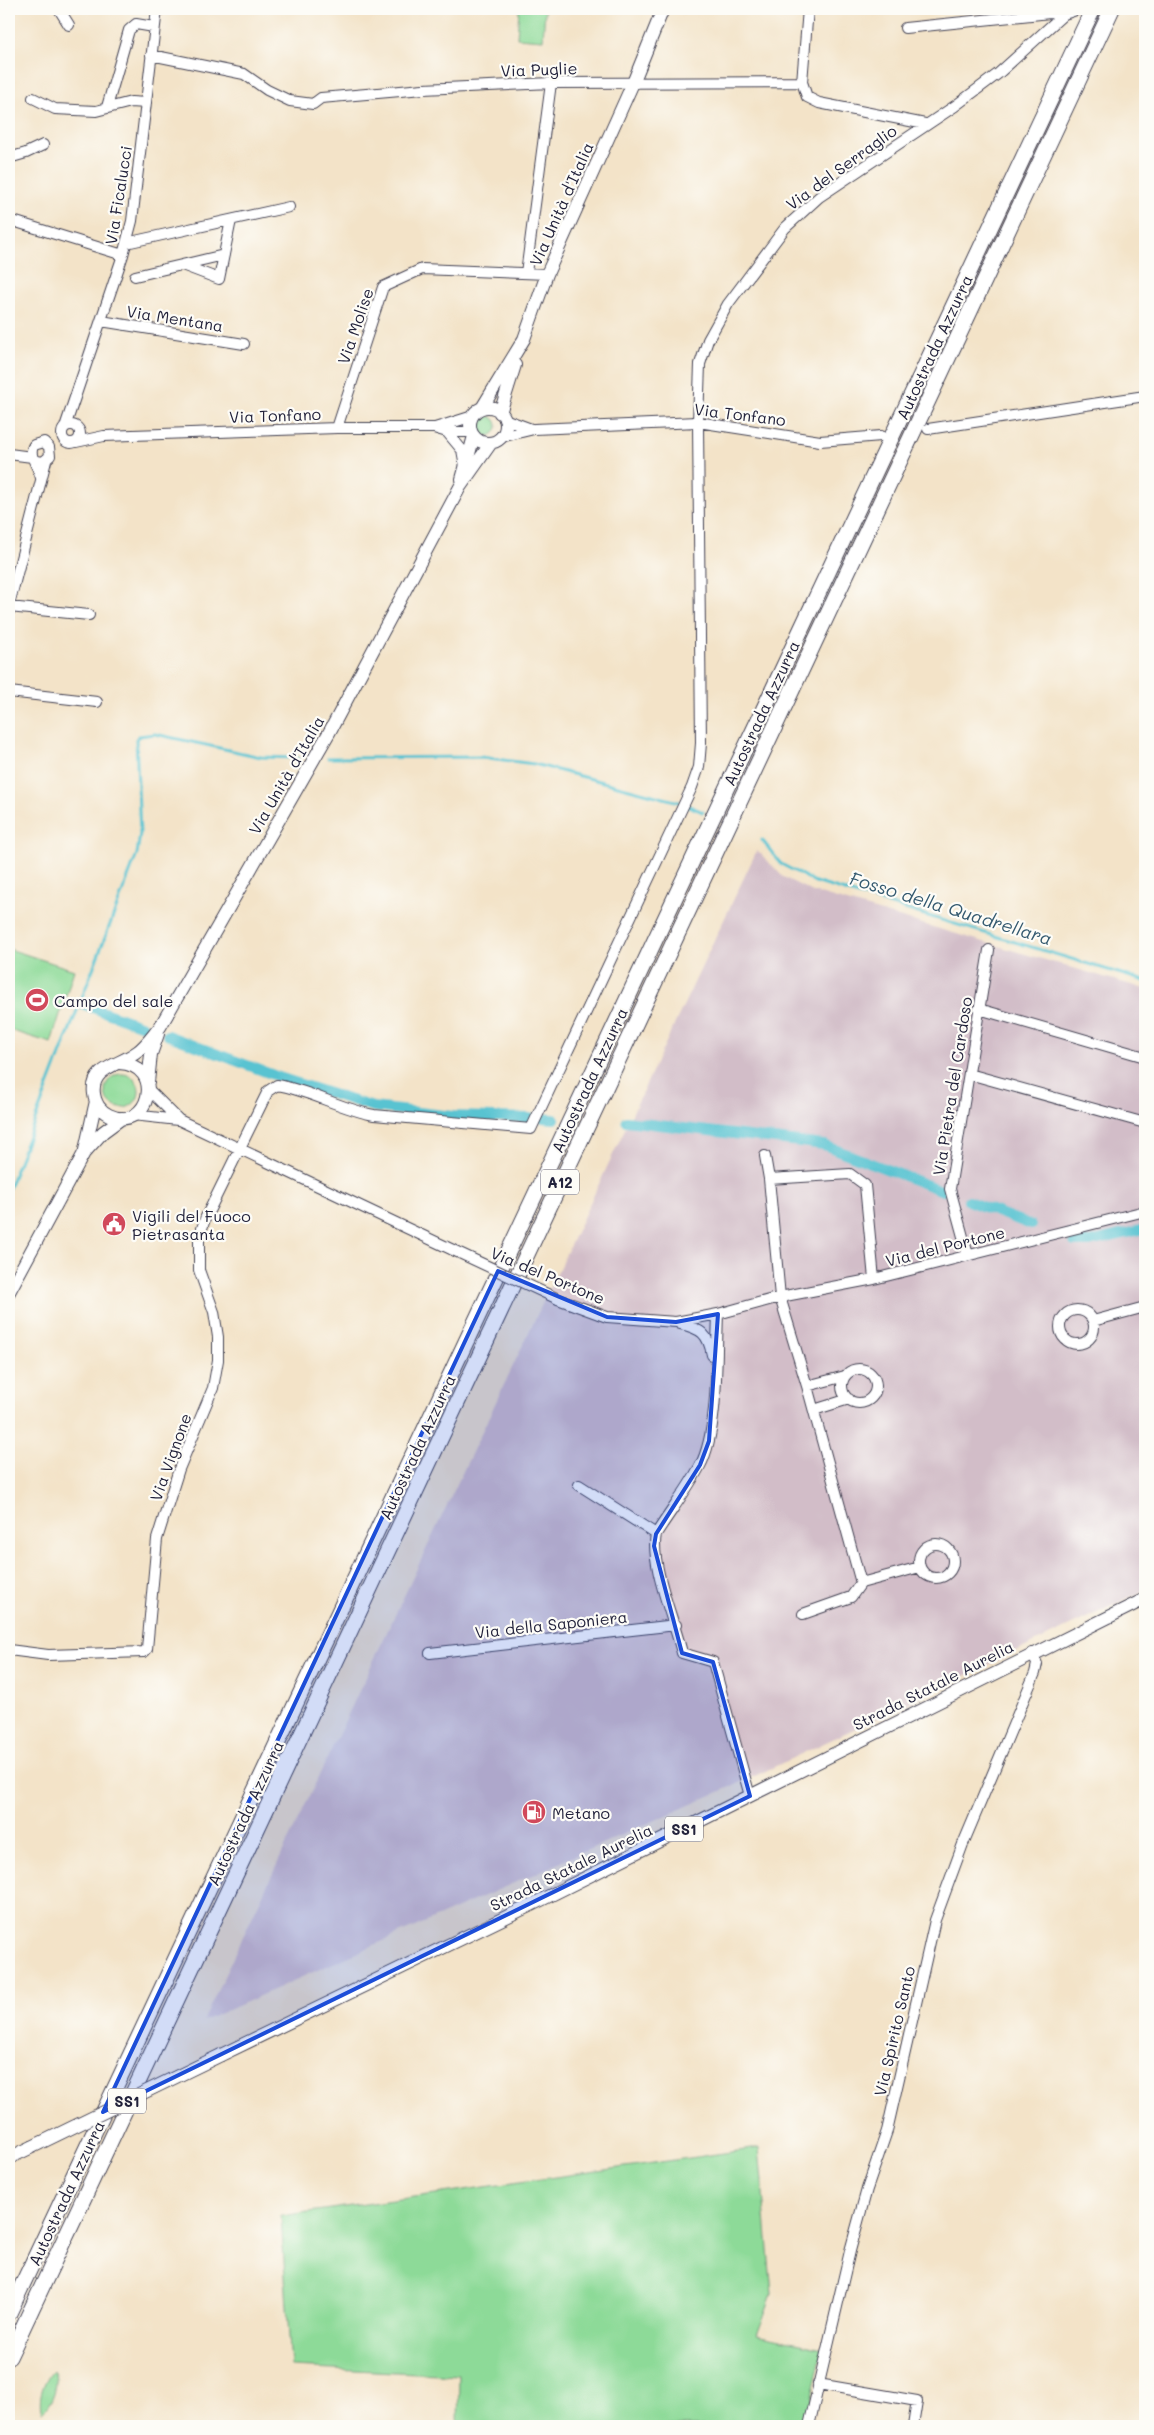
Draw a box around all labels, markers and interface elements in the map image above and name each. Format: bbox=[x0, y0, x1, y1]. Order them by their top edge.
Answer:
street label: Via Puglie bbox=[500, 57, 578, 81]
street label: Via del Serraglio bbox=[781, 120, 901, 214]
street label: Via Unità d'Italia bbox=[524, 139, 598, 269]
street label: Via Ficalucci bbox=[100, 144, 136, 246]
street label: Autostrada Azzurra bbox=[891, 271, 977, 423]
street label: Via Molise bbox=[332, 285, 378, 367]
street label: Via Mentana bbox=[125, 300, 225, 336]
street label: Via Tonfano bbox=[693, 398, 787, 430]
street label: Via Tonfano bbox=[229, 403, 321, 427]
street label: Autostrada Azzurra bbox=[718, 637, 804, 789]
street label: Via Unità d'Italia bbox=[244, 712, 328, 838]
water label: Fosso della Quadrellara bbox=[847, 866, 1055, 950]
sports icon: Campo del sale bbox=[24, 987, 50, 1013]
place label: Campo del sale bbox=[54, 990, 173, 1011]
street label: Via Pietra del Cardoso bbox=[928, 995, 976, 1177]
street label: Autostrada Azzurra bbox=[546, 1004, 632, 1156]
road number: A12 bbox=[541, 1170, 579, 1194]
place label: Vigili del Fuoco Pietrasanta bbox=[132, 1205, 251, 1244]
public building icon: Vigili del Fuoco Pietrasanta bbox=[101, 1211, 127, 1237]
street label: Via del Portone bbox=[883, 1221, 1007, 1271]
street label: Via del Portone bbox=[488, 1241, 608, 1309]
street label: Autostrada Azzurra bbox=[374, 1371, 460, 1523]
street label: Via Vignone bbox=[144, 1410, 196, 1504]
street label: Via della Saponiera bbox=[474, 1606, 628, 1642]
street label: Strada Statale Aurelia bbox=[849, 1635, 1017, 1735]
street label: Autostrada Azzurra bbox=[202, 1737, 288, 1889]
fuel station icon: Metano bbox=[521, 1799, 547, 1825]
place label: Metano bbox=[552, 1802, 610, 1823]
road number: SS1 bbox=[665, 1816, 703, 1842]
street label: Strada Statale Aurelia bbox=[486, 1819, 656, 1915]
street label: Via Spirito Santo bbox=[869, 1964, 919, 2098]
road number: SS1 bbox=[108, 2088, 146, 2114]
street label: Autostrada Azzurra bbox=[23, 2117, 109, 2269]

